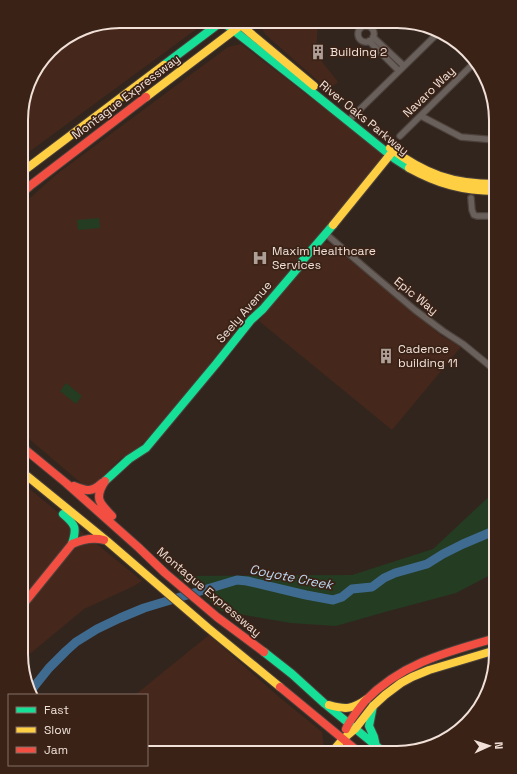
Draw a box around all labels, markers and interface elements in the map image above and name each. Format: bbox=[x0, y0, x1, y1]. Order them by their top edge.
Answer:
building icon: Building 2 bbox=[309, 43, 327, 61]
place label: Building 2 bbox=[330, 44, 387, 60]
street label: Montague Expressway bbox=[69, 51, 183, 143]
street label: Navaro Way bbox=[399, 63, 459, 121]
street label: River Oaks Parkway bbox=[316, 77, 412, 159]
place label: Maxim Healthcare Services bbox=[272, 243, 376, 273]
hospital icon: Maxim Healthcare Services bbox=[251, 249, 269, 267]
street label: Epic Way bbox=[391, 273, 441, 319]
street label: Seely Avenue bbox=[213, 278, 275, 346]
place label: Cadence building 11 bbox=[398, 341, 458, 371]
building icon: Cadence building 11 bbox=[377, 347, 395, 365]
street label: Montague Expressway bbox=[153, 544, 265, 640]
water label: Coyote Creek bbox=[248, 561, 336, 594]
legend bbox=[8, 694, 148, 766]
text: Fast bbox=[44, 702, 69, 718]
text: Slow bbox=[44, 722, 71, 738]
north arrow bbox=[469, 726, 509, 766]
text: N bbox=[492, 741, 506, 750]
text: Jam bbox=[44, 742, 68, 758]

